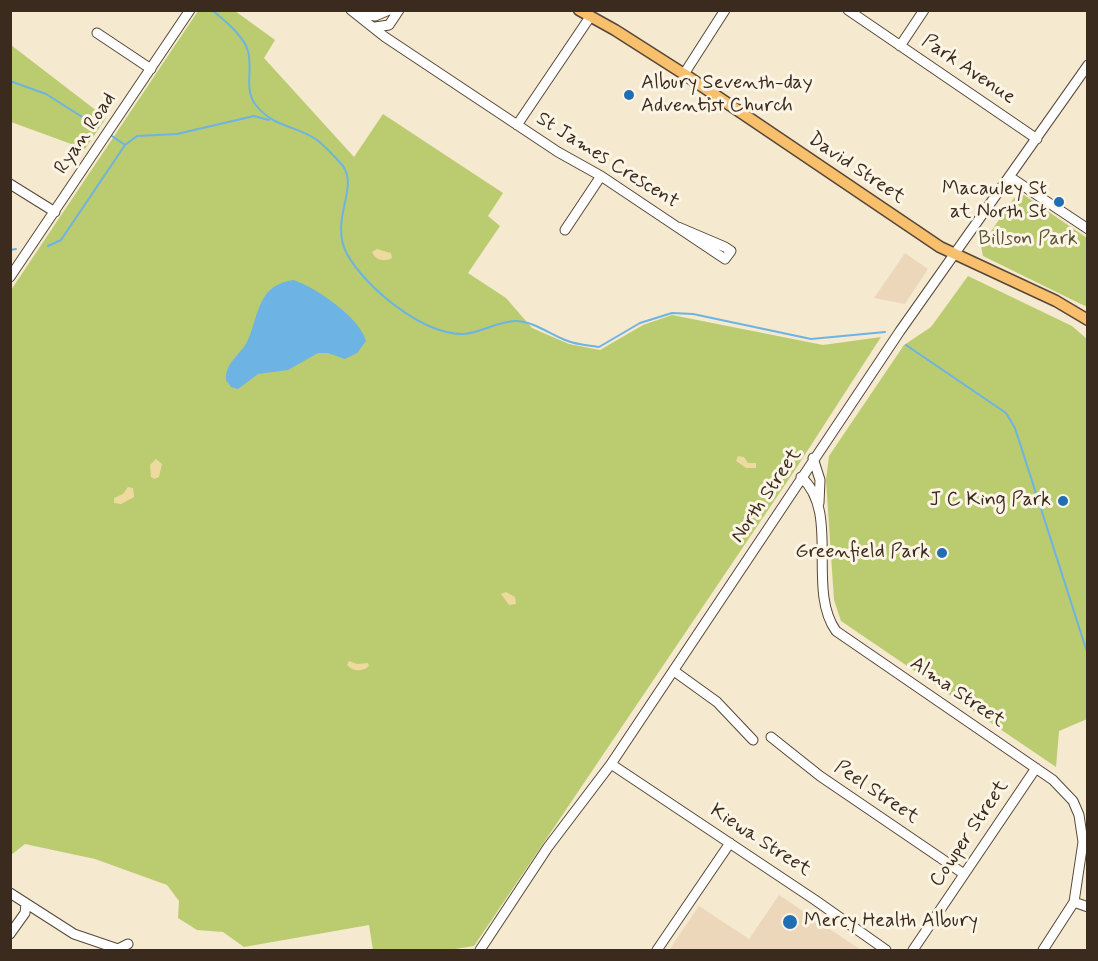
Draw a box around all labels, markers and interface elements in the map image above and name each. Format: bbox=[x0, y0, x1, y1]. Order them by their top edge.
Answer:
street label: Park Avenue bbox=[917, 30, 1019, 110]
place label: Albury Seventh-day Adventist Church bbox=[641, 72, 813, 119]
marker: Albury Seventh-day Adventist Church bbox=[622, 88, 636, 102]
street label: Ryan Road bbox=[50, 89, 122, 179]
street label: St James Crescent bbox=[531, 107, 683, 215]
street label: David Street bbox=[803, 128, 909, 210]
place label: Macauley St at North St bbox=[942, 178, 1047, 225]
marker: Macauley St at North St bbox=[1052, 195, 1066, 209]
park label: Billson Park bbox=[978, 228, 1078, 252]
street label: North Street bbox=[727, 444, 807, 548]
place label: J C King Park bbox=[930, 489, 1051, 513]
marker: J C King Park bbox=[1056, 494, 1070, 508]
place label: Greenfield Park bbox=[795, 541, 930, 565]
marker: Greenfield Park bbox=[935, 546, 949, 560]
street label: Alma Street bbox=[905, 652, 1009, 734]
street label: Peel Street bbox=[829, 756, 923, 830]
street label: Cowper Street bbox=[925, 776, 1015, 892]
street label: Kiewa Street bbox=[705, 800, 815, 882]
place label: Mercy Health Albury bbox=[804, 910, 978, 934]
marker: Mercy Health Albury bbox=[781, 913, 799, 931]

